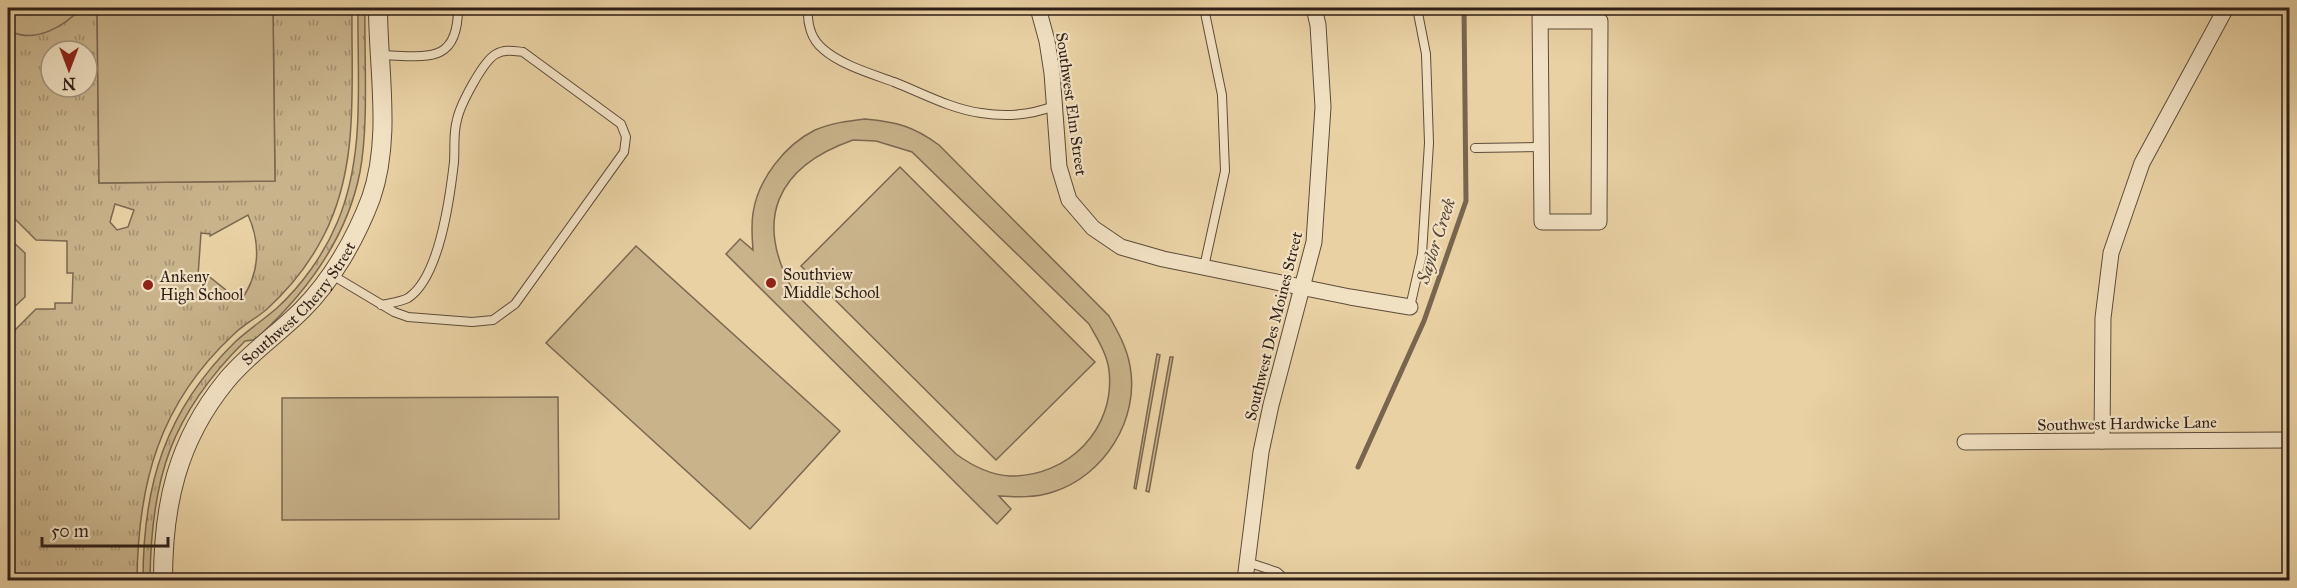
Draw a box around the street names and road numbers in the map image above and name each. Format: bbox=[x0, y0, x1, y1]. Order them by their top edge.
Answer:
street label: Southwest Elm Street bbox=[1052, 31, 1091, 177]
street label: Southwest Des Moines Street bbox=[1241, 229, 1306, 423]
street label: Southwest Cherry Street bbox=[238, 238, 360, 369]
street label: Southwest Hardwicke Lane bbox=[2037, 412, 2217, 435]

